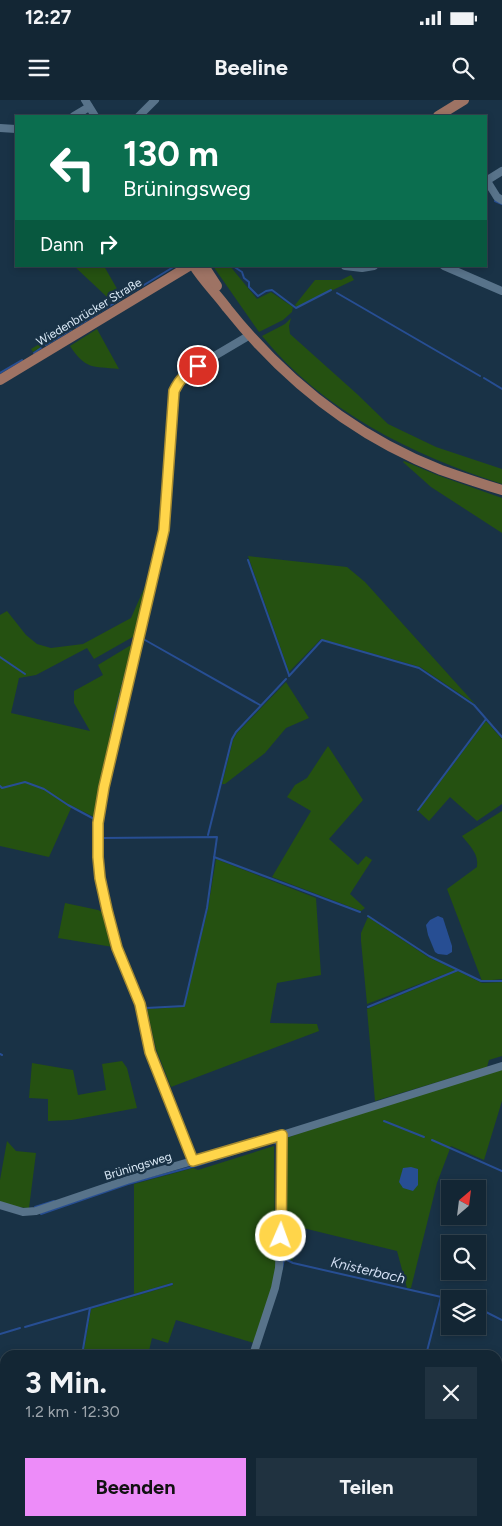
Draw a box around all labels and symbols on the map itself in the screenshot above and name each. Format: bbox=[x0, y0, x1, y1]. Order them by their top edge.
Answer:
street label: Wiedenbrücker Straße bbox=[34, 275, 144, 349]
pin bbox=[177, 345, 219, 387]
street label: Brüningsweg bbox=[103, 1149, 173, 1183]
north arrow bbox=[441, 1180, 486, 1225]
position arrow bbox=[254, 1209, 306, 1261]
water label: Knisterbach bbox=[329, 1254, 407, 1287]

